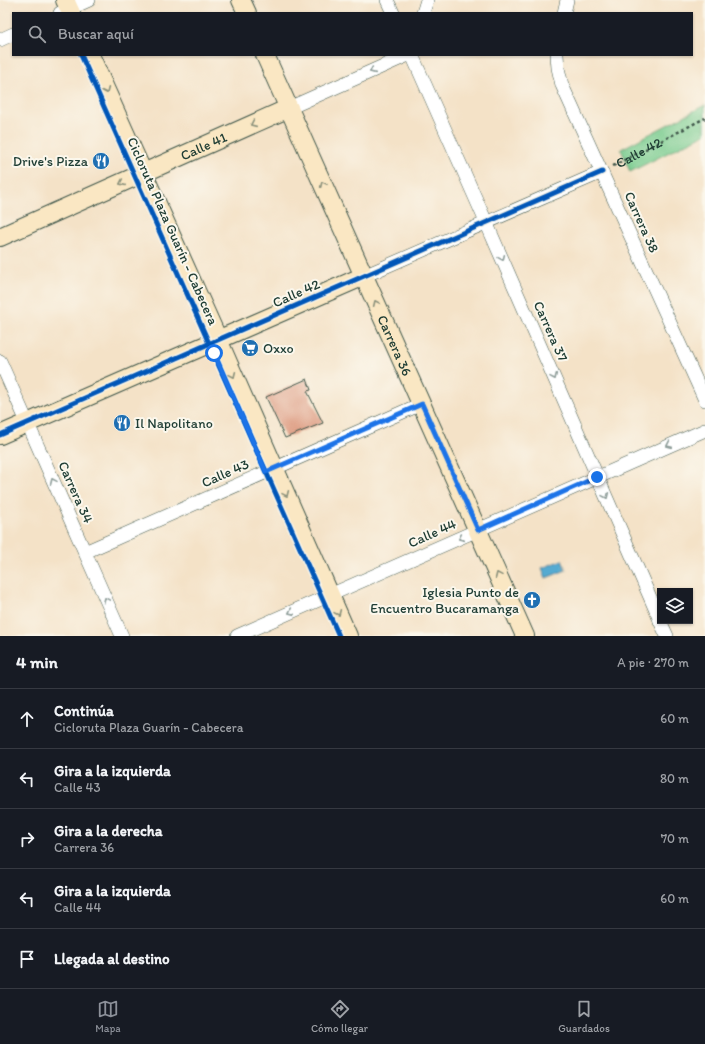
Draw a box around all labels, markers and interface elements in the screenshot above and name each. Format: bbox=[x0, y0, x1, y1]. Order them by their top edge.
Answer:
search box bbox=[12, 12, 693, 56]
icon: search bbox=[26, 23, 48, 45]
text: Buscar aquí bbox=[58, 25, 134, 43]
one-way arrow bbox=[369, 66, 376, 74]
one-way arrow bbox=[101, 86, 109, 94]
one-way arrow bbox=[250, 119, 258, 127]
street label: Calle 41 bbox=[178, 129, 230, 164]
street label: Calle 42 bbox=[613, 134, 666, 172]
street label: Cicloruta Plaza Guarín - Cabecera bbox=[123, 135, 222, 328]
restaurant icon: Drive's Pizza bbox=[91, 151, 111, 171]
place label: Drive's Pizza bbox=[13, 153, 89, 170]
one-way arrow bbox=[119, 178, 126, 186]
one-way arrow bbox=[320, 181, 328, 189]
street label: Carrera 38 bbox=[621, 189, 663, 256]
one-way arrow bbox=[497, 254, 505, 262]
street label: Calle 42 bbox=[270, 275, 323, 311]
street label: Carrera 37 bbox=[530, 298, 571, 364]
one-way arrow bbox=[373, 299, 381, 307]
street label: Carrera 36 bbox=[373, 312, 415, 379]
supermarket icon: Oxxo bbox=[240, 338, 260, 358]
place label: Oxxo bbox=[263, 340, 294, 357]
route start bbox=[205, 344, 223, 362]
one-way arrow bbox=[228, 371, 236, 379]
one-way arrow bbox=[549, 373, 557, 381]
restaurant icon: Il Napolitano bbox=[112, 413, 132, 433]
place label: Il Napolitano bbox=[135, 415, 213, 432]
one-way arrow bbox=[666, 440, 674, 448]
street label: Calle 43 bbox=[199, 455, 252, 491]
street label: Carrera 34 bbox=[54, 459, 97, 526]
route end bbox=[588, 468, 606, 486]
one-way arrow bbox=[50, 478, 58, 485]
one-way arrow bbox=[281, 491, 289, 498]
one-way arrow bbox=[601, 492, 609, 500]
street label: Calle 44 bbox=[406, 515, 459, 552]
one-way arrow bbox=[457, 533, 464, 541]
one-way arrow bbox=[495, 571, 503, 579]
place label: Iglesia Punto de Encuentro Bucaramanga bbox=[370, 584, 519, 617]
map controls bbox=[657, 588, 693, 624]
button: layers bbox=[657, 588, 693, 624]
church icon: Iglesia Punto de Encuentro Bucaramanga bbox=[522, 590, 542, 610]
one-way arrow bbox=[103, 597, 111, 605]
one-way arrow bbox=[287, 608, 294, 616]
one-way arrow bbox=[333, 609, 341, 617]
text: 4 min bbox=[16, 652, 58, 672]
text: A pie · 270 m bbox=[617, 655, 689, 670]
text: Continúa bbox=[54, 702, 114, 720]
icon: ahead bbox=[16, 708, 38, 730]
text: 60 m bbox=[660, 711, 689, 726]
text: Cicloruta Plaza Guarín - Cabecera bbox=[54, 720, 243, 735]
text: Gira a la izquierda bbox=[54, 762, 171, 780]
icon: left bbox=[16, 768, 38, 790]
text: 80 m bbox=[660, 771, 689, 786]
text: Calle 43 bbox=[54, 780, 101, 795]
text: Gira a la derecha bbox=[54, 822, 163, 840]
icon: right bbox=[16, 828, 38, 850]
text: 70 m bbox=[661, 831, 689, 846]
text: Carrera 36 bbox=[54, 840, 114, 855]
text: Gira a la izquierda bbox=[54, 882, 171, 900]
icon: left bbox=[16, 888, 38, 910]
text: 60 m bbox=[660, 891, 689, 906]
text: Calle 44 bbox=[54, 900, 101, 915]
icon: arrive bbox=[16, 948, 38, 970]
text: Llegada al destino bbox=[54, 950, 170, 968]
tab: Mapa bbox=[95, 998, 121, 1035]
tab: Cómo llegar bbox=[311, 998, 368, 1035]
tab: Guardados bbox=[558, 998, 610, 1035]

